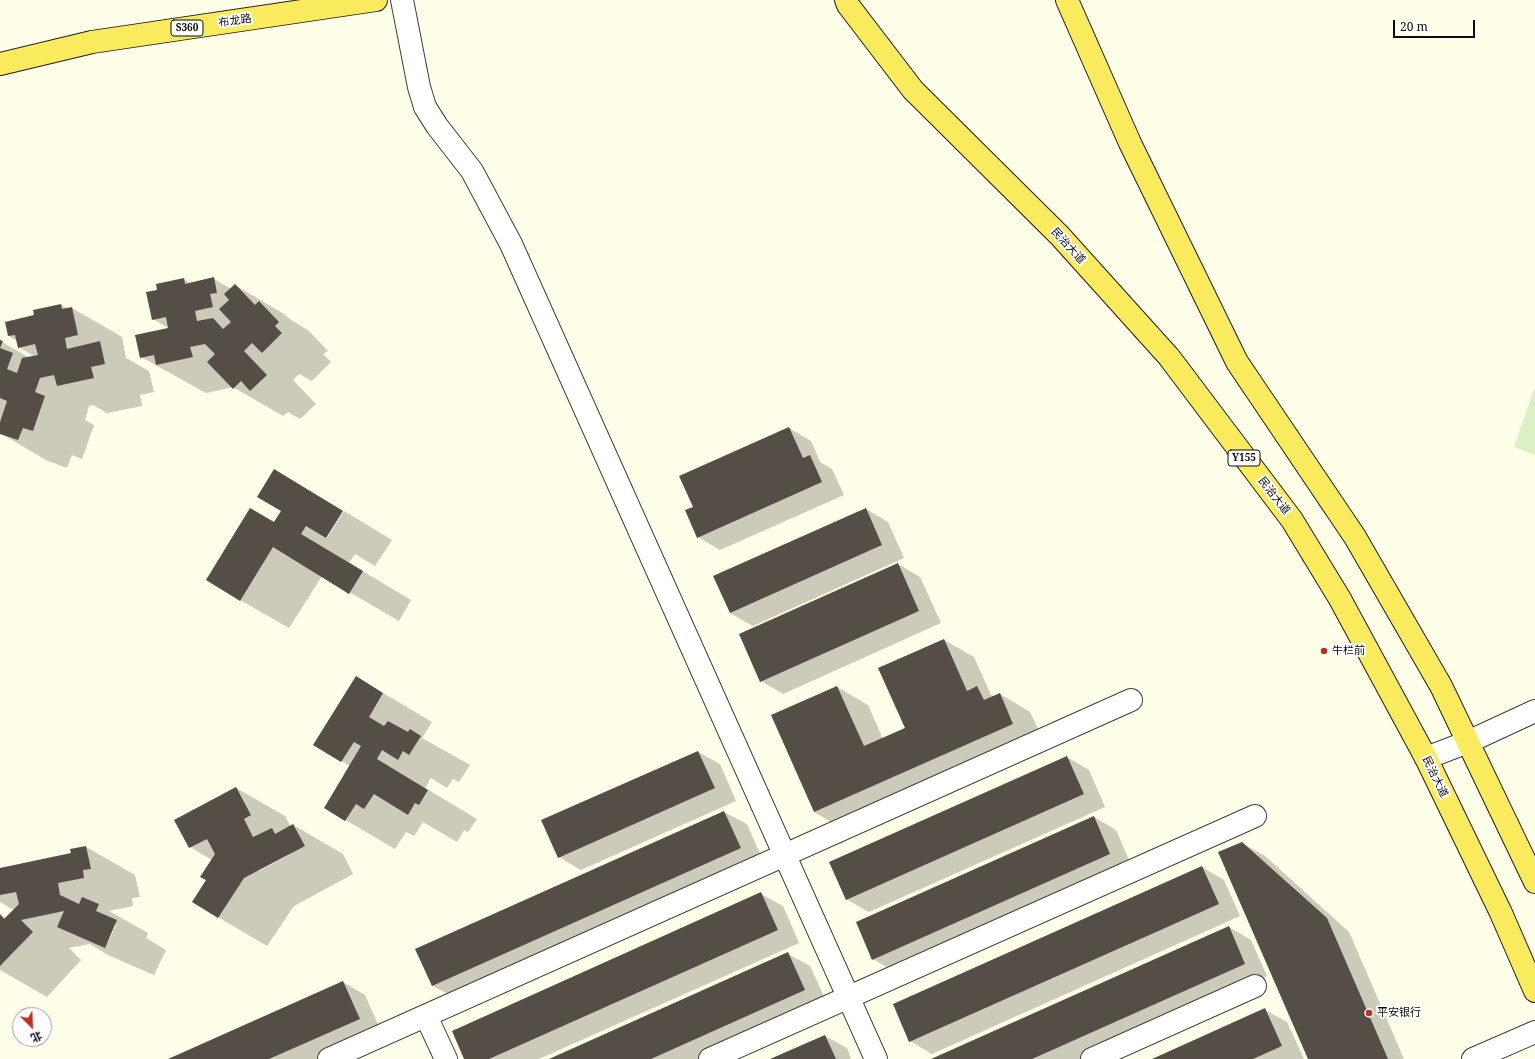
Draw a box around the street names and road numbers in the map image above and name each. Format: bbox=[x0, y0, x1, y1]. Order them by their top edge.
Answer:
street label: 布龙路 bbox=[218, 12, 252, 30]
road number: S360 bbox=[171, 20, 203, 36]
street label: 民治大道 bbox=[1048, 225, 1088, 267]
road number: Y155 bbox=[1228, 450, 1260, 466]
street label: 民治大道 bbox=[1255, 475, 1293, 517]
street label: 民治大道 bbox=[1419, 754, 1451, 800]

